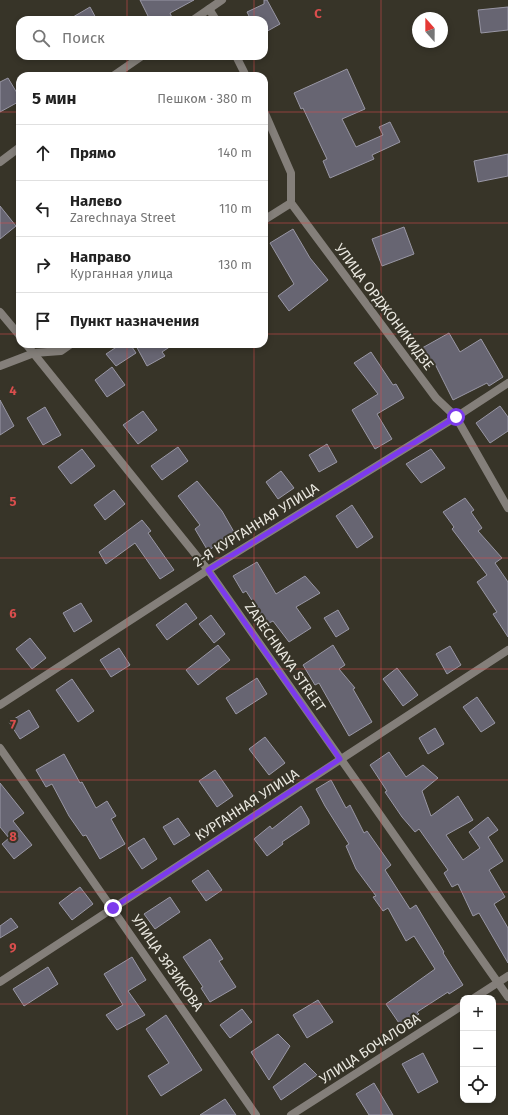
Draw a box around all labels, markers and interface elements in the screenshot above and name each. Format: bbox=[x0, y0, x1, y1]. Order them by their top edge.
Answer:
text: C bbox=[314, 6, 322, 21]
north arrow bbox=[412, 12, 448, 48]
search box bbox=[16, 16, 268, 60]
icon: search bbox=[30, 27, 52, 49]
text: Поиск bbox=[62, 29, 105, 47]
text: 5 мин bbox=[32, 88, 77, 109]
text: Пешком · 380 m bbox=[157, 91, 252, 106]
icon: ahead bbox=[32, 142, 54, 164]
text: Прямо bbox=[70, 144, 116, 162]
text: 140 m bbox=[218, 145, 252, 160]
text: Налево bbox=[70, 192, 122, 210]
icon: left bbox=[32, 198, 54, 220]
text: 110 m bbox=[219, 201, 252, 216]
text: Zarechnaya Street bbox=[70, 210, 176, 225]
street label: УЛИЦА ОРДЖОНИКИДЗЕ bbox=[331, 240, 437, 374]
text: Направо bbox=[70, 248, 131, 266]
icon: right bbox=[32, 254, 54, 276]
text: 130 m bbox=[218, 257, 252, 272]
text: Курганная улица bbox=[70, 266, 173, 281]
icon: arrive bbox=[32, 310, 54, 332]
text: Пункт назначения bbox=[70, 312, 199, 330]
text: 4 bbox=[9, 383, 17, 398]
route start bbox=[447, 408, 465, 426]
street label: 2-Я КУРГАННАЯ УЛИЦА bbox=[190, 479, 322, 571]
text: 5 bbox=[10, 494, 17, 509]
street label: ZARECHNAYA STREET bbox=[241, 599, 330, 715]
text: 6 bbox=[9, 606, 17, 621]
text: 7 bbox=[10, 717, 16, 732]
street label: КУРГАННАЯ УЛИЦА bbox=[192, 765, 302, 845]
text: 8 bbox=[9, 829, 17, 844]
route end bbox=[104, 899, 122, 917]
street label: УЛИЦА ЗЯЗИКОВА bbox=[127, 911, 207, 1015]
text: 9 bbox=[9, 940, 17, 955]
map controls bbox=[460, 995, 496, 1103]
button: + bbox=[460, 995, 496, 1031]
street label: УЛИЦА БОЧАЛОВА bbox=[316, 1010, 424, 1088]
button: − bbox=[460, 1031, 496, 1067]
button: locate bbox=[460, 1067, 496, 1103]

